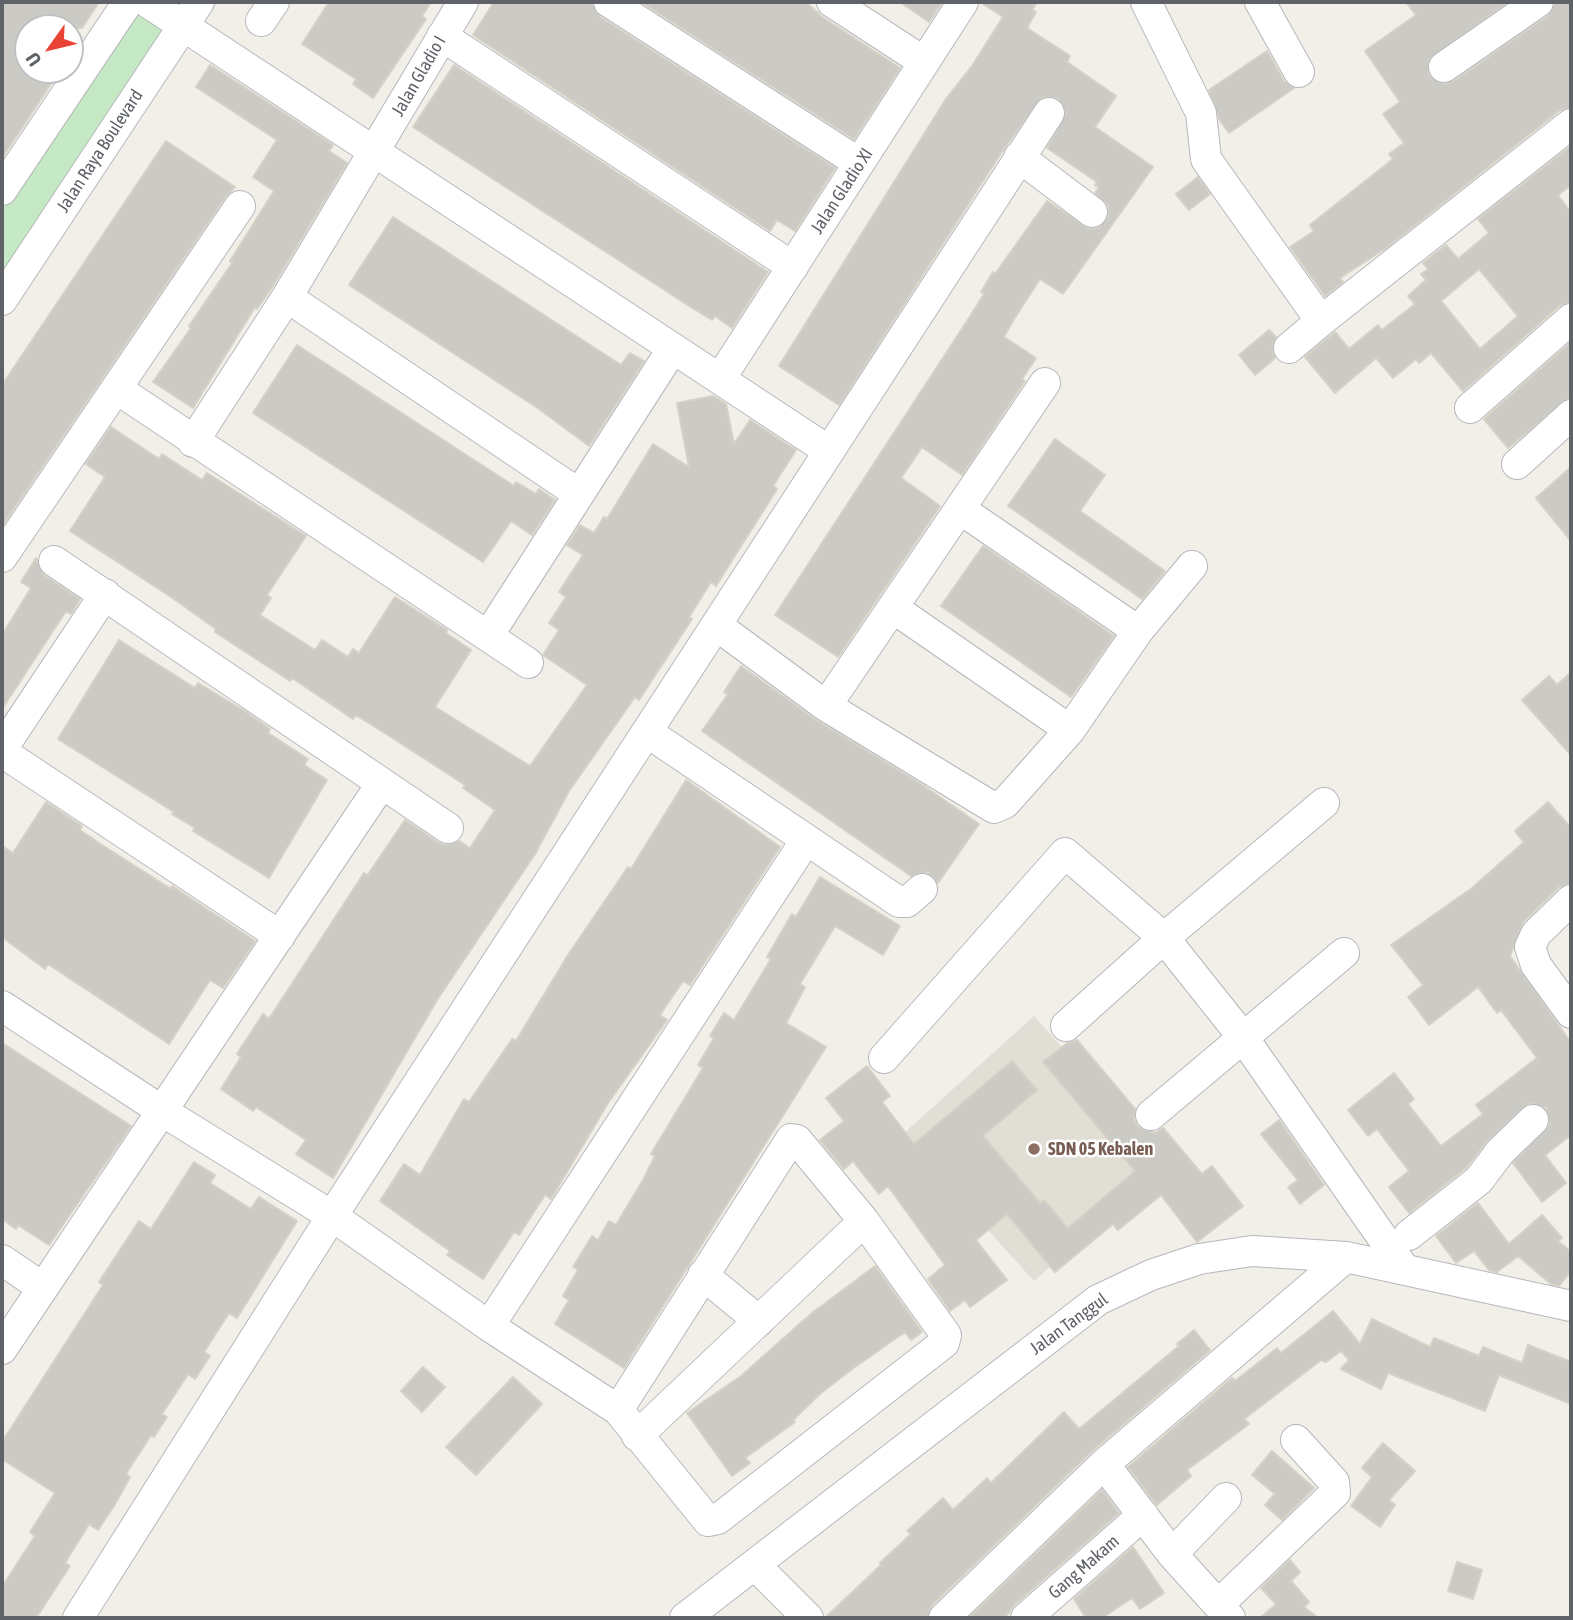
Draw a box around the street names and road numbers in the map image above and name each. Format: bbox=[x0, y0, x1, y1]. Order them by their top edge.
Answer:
street label: Jalan Gladio I bbox=[387, 32, 451, 120]
street label: Jalan Raya Boulevard bbox=[52, 86, 148, 216]
street label: Jalan Gladio XI bbox=[806, 144, 878, 238]
street label: Jalan Tanggul bbox=[1026, 1289, 1112, 1359]
street label: Gang Makam bbox=[1044, 1530, 1124, 1604]

